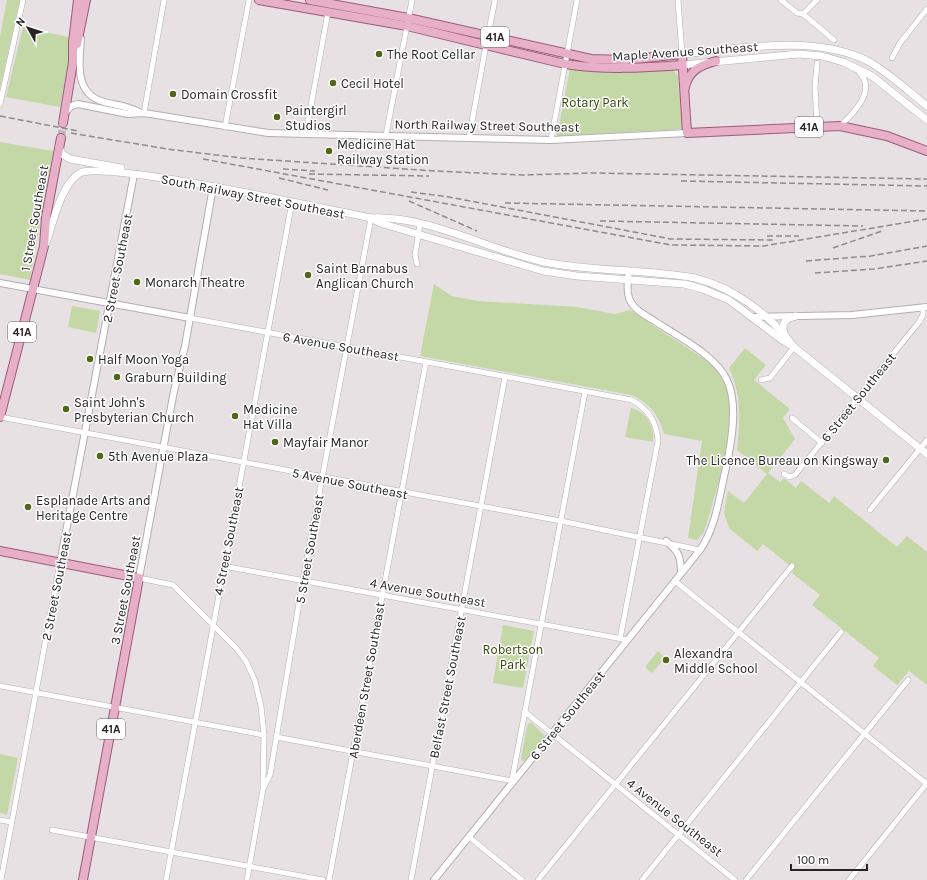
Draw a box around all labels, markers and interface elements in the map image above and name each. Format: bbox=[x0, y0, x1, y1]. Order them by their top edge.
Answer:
north arrow bbox=[8, 8, 48, 48]
text: N bbox=[13, 15, 28, 29]
road number: 41A bbox=[481, 27, 509, 47]
street label: Maple Avenue Southeast bbox=[612, 39, 759, 64]
place label: The Root Cellar bbox=[387, 47, 475, 62]
marker: The Root Cellar bbox=[374, 49, 384, 59]
place label: Cecil Hotel bbox=[341, 76, 404, 91]
marker: Cecil Hotel bbox=[328, 78, 338, 88]
place label: Domain Crossfit bbox=[181, 87, 278, 102]
marker: Domain Crossfit bbox=[168, 89, 178, 99]
park label: Rotary Park bbox=[561, 95, 629, 110]
place label: Paintergirl Studios bbox=[285, 103, 347, 133]
marker: Paintergirl Studios bbox=[272, 112, 282, 122]
street label: North Railway Street Southeast bbox=[394, 116, 580, 135]
road number: 41A bbox=[795, 117, 823, 137]
place label: Medicine Hat Railway Station bbox=[337, 137, 429, 167]
marker: Medicine Hat Railway Station bbox=[324, 146, 334, 156]
street label: 1 Street Southeast bbox=[18, 164, 51, 272]
street label: South Railway Street Southeast bbox=[160, 171, 346, 222]
street label: 2 Street Southeast bbox=[100, 212, 135, 324]
place label: Saint Barnabus Anglican Church bbox=[316, 261, 414, 291]
marker: Saint Barnabus Anglican Church bbox=[303, 270, 313, 280]
place label: Monarch Theatre bbox=[145, 275, 245, 290]
marker: Monarch Theatre bbox=[132, 277, 142, 287]
road number: 41A bbox=[8, 322, 36, 342]
street label: 6 Avenue Southeast bbox=[282, 329, 400, 364]
street label: 6 Street Southeast bbox=[818, 350, 899, 445]
place label: Half Moon Yoga bbox=[98, 352, 189, 367]
marker: Half Moon Yoga bbox=[85, 354, 95, 364]
place label: Graburn Building bbox=[125, 370, 227, 385]
marker: Graburn Building bbox=[112, 372, 122, 382]
place label: Saint John's Presbyterian Church bbox=[74, 395, 194, 425]
place label: Medicine Hat Villa bbox=[243, 402, 298, 432]
marker: Saint John's Presbyterian Church bbox=[61, 404, 71, 414]
marker: Medicine Hat Villa bbox=[230, 411, 240, 421]
place label: Mayfair Manor bbox=[283, 435, 369, 450]
marker: Mayfair Manor bbox=[270, 437, 280, 447]
place label: 5th Avenue Plaza bbox=[108, 449, 208, 464]
marker: 5th Avenue Plaza bbox=[95, 451, 105, 461]
place label: The Licence Bureau on Kingsway bbox=[686, 453, 878, 468]
marker: The Licence Bureau on Kingsway bbox=[881, 455, 891, 465]
street label: 5 Avenue Southeast bbox=[291, 465, 409, 502]
street label: 4 Street Southeast bbox=[211, 485, 246, 597]
place label: Esplanade Arts and Heritage Centre bbox=[36, 493, 151, 523]
street label: 5 Street Southeast bbox=[293, 493, 326, 605]
marker: Esplanade Arts and Heritage Centre bbox=[23, 502, 33, 512]
street label: 2 Street Southeast bbox=[39, 530, 74, 642]
street label: 3 Street Southeast bbox=[108, 534, 143, 646]
street label: 4 Avenue Southeast bbox=[369, 575, 487, 610]
street label: Aberdeen Street Southeast bbox=[345, 601, 388, 759]
street label: Belfast Street Southeast bbox=[426, 615, 469, 760]
park label: Robertson Park bbox=[483, 642, 543, 672]
place label: Alexandra Middle School bbox=[674, 646, 758, 676]
marker: Alexandra Middle School bbox=[661, 655, 671, 665]
street label: 6 Street Southeast bbox=[527, 668, 608, 763]
road number: 41A bbox=[97, 719, 125, 739]
street label: 4 Avenue Southeast bbox=[624, 775, 726, 859]
scale bar bbox=[791, 846, 867, 872]
text: 100 m bbox=[797, 853, 829, 867]

